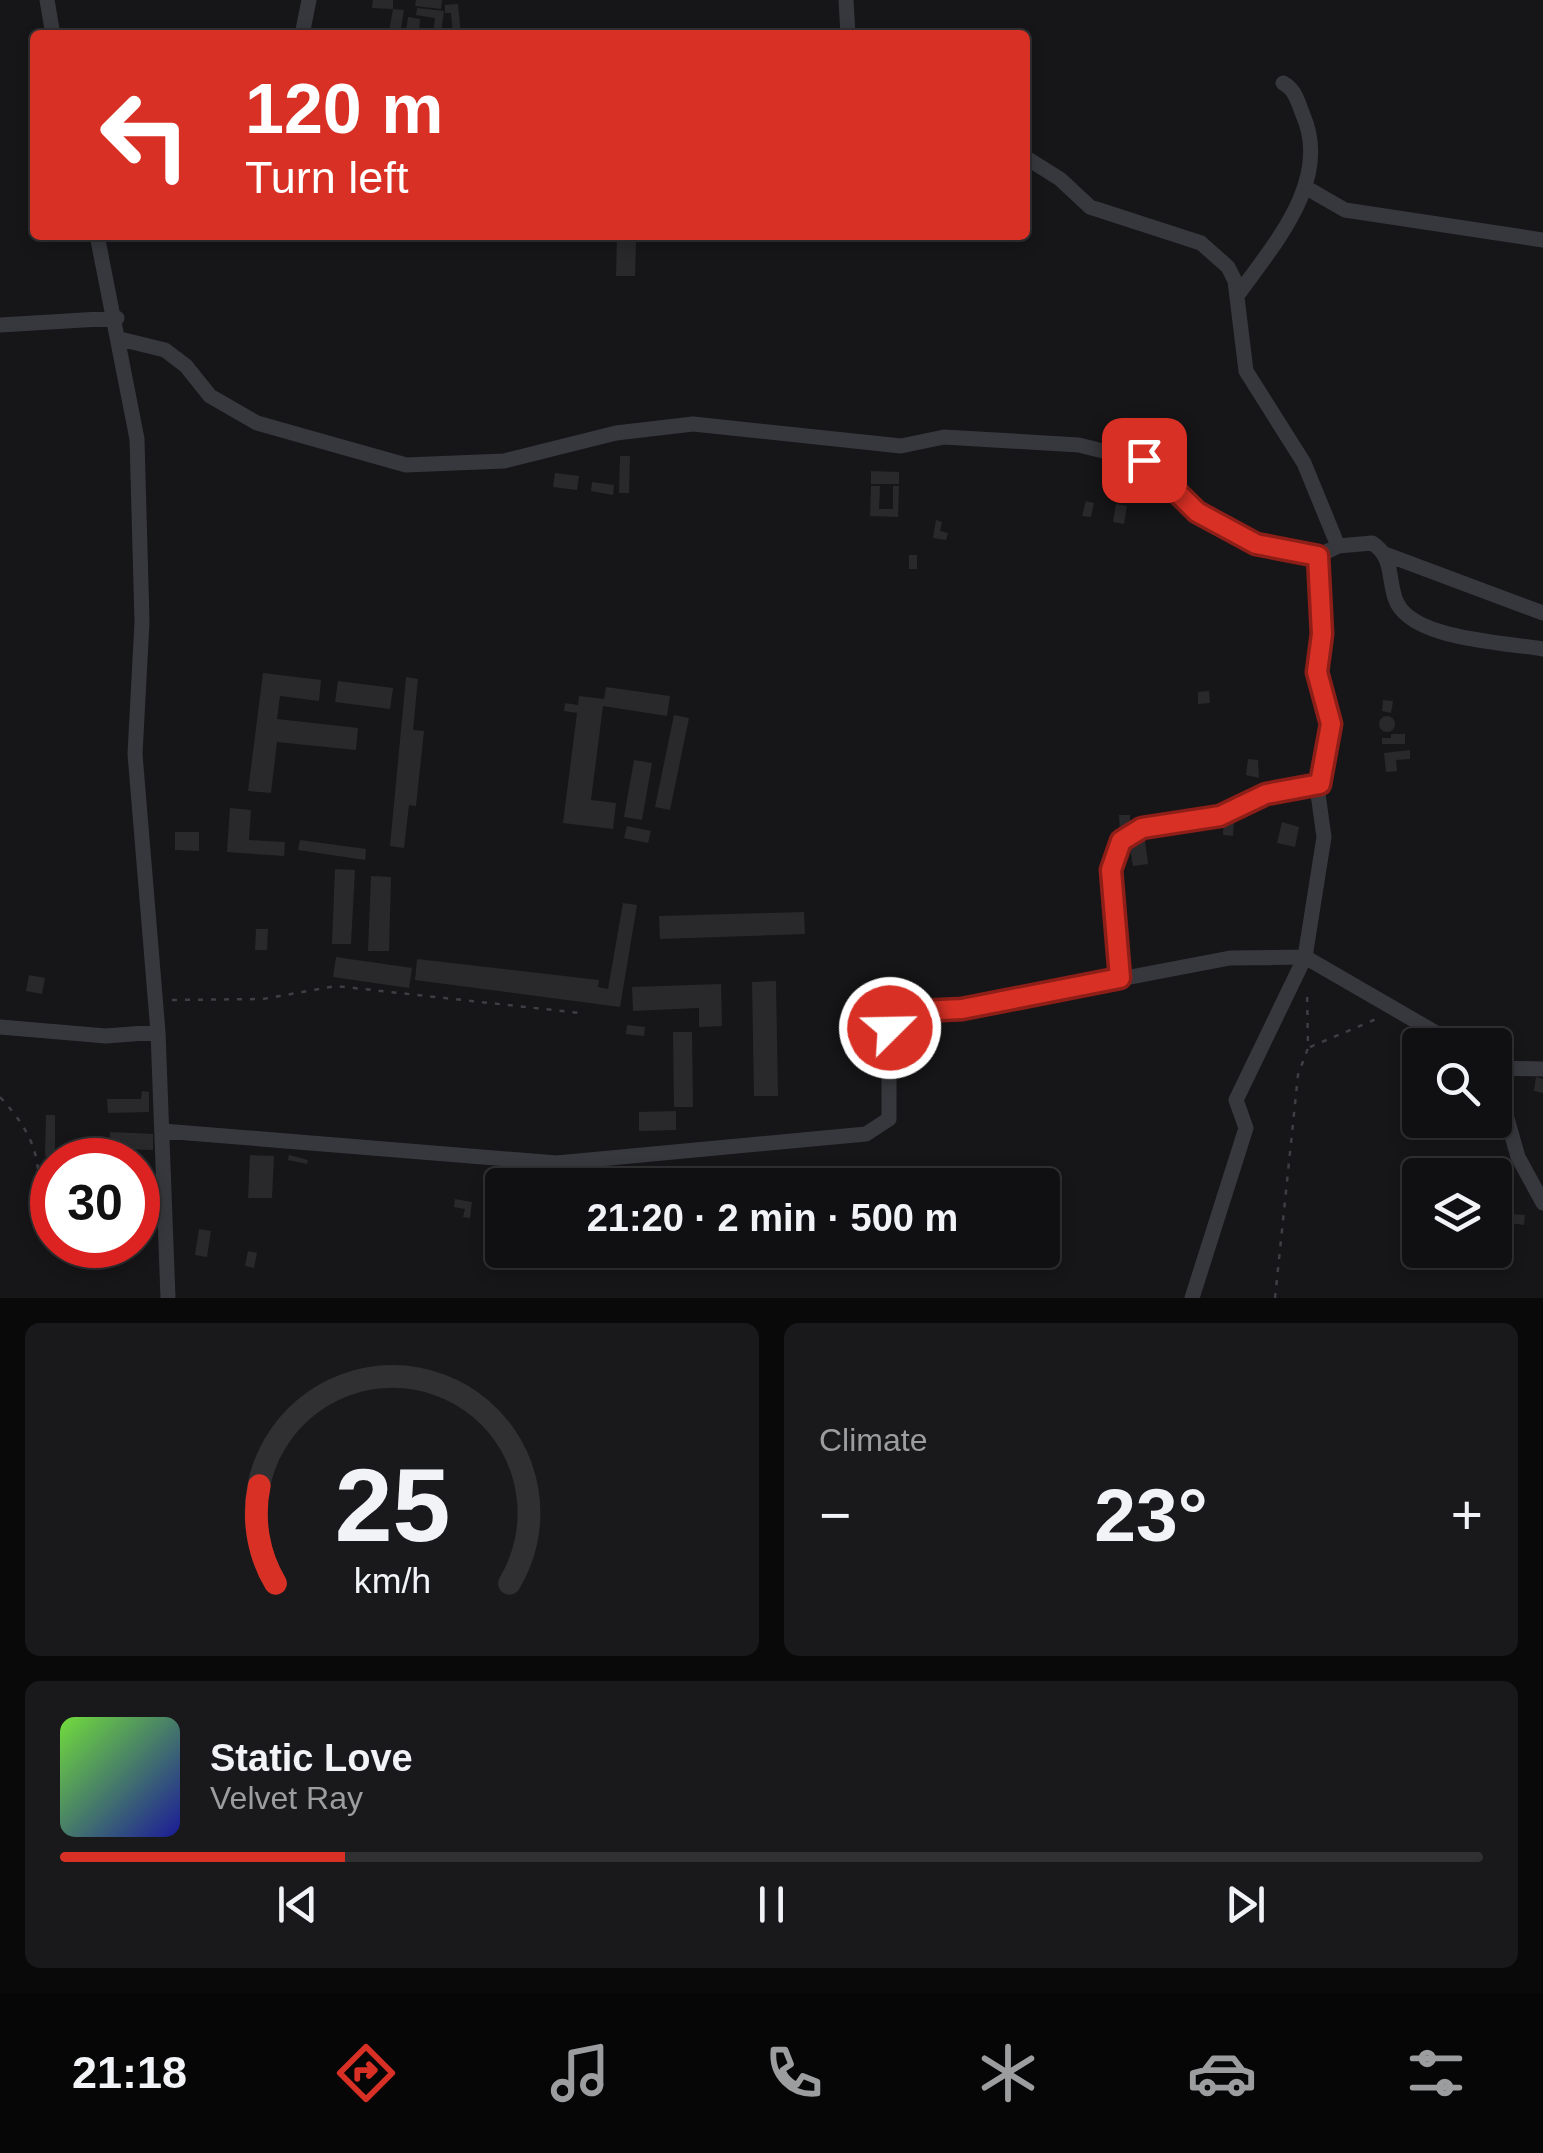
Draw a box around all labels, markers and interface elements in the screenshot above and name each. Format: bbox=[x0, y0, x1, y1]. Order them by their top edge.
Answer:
icon: left bbox=[80, 70, 210, 200]
text: 120 m bbox=[245, 70, 443, 148]
text: Turn left bbox=[245, 152, 408, 203]
pin bbox=[1102, 418, 1187, 503]
icon: arrive bbox=[1117, 433, 1172, 488]
position arrow bbox=[838, 976, 942, 1080]
map controls bbox=[1402, 1028, 1512, 1268]
button: search bbox=[1402, 1028, 1512, 1138]
speed limit sign: 30 bbox=[30, 1138, 160, 1268]
button: layers bbox=[1402, 1158, 1512, 1268]
text: 21:20 · 2 min · 500 m bbox=[587, 1197, 958, 1239]
text: Climate bbox=[819, 1422, 927, 1458]
text: 25 bbox=[334, 1447, 450, 1563]
text: 23° bbox=[1094, 1473, 1208, 1557]
text: − bbox=[819, 1484, 851, 1546]
text: + bbox=[1451, 1484, 1483, 1546]
text: km/h bbox=[353, 1561, 431, 1601]
text: Static Love bbox=[210, 1737, 413, 1779]
text: Velvet Ray bbox=[210, 1780, 363, 1816]
icon: previous bbox=[270, 1877, 325, 1932]
icon: pause bbox=[744, 1877, 799, 1932]
icon: next bbox=[1218, 1877, 1273, 1932]
icon: directions bbox=[331, 2038, 401, 2108]
icon: music bbox=[545, 2038, 615, 2108]
icon: phone bbox=[759, 2038, 829, 2108]
icon: climate bbox=[973, 2038, 1043, 2108]
icon: car bbox=[1187, 2038, 1257, 2108]
icon: filters bbox=[1401, 2038, 1471, 2108]
text: 21:18 bbox=[72, 2047, 187, 2098]

